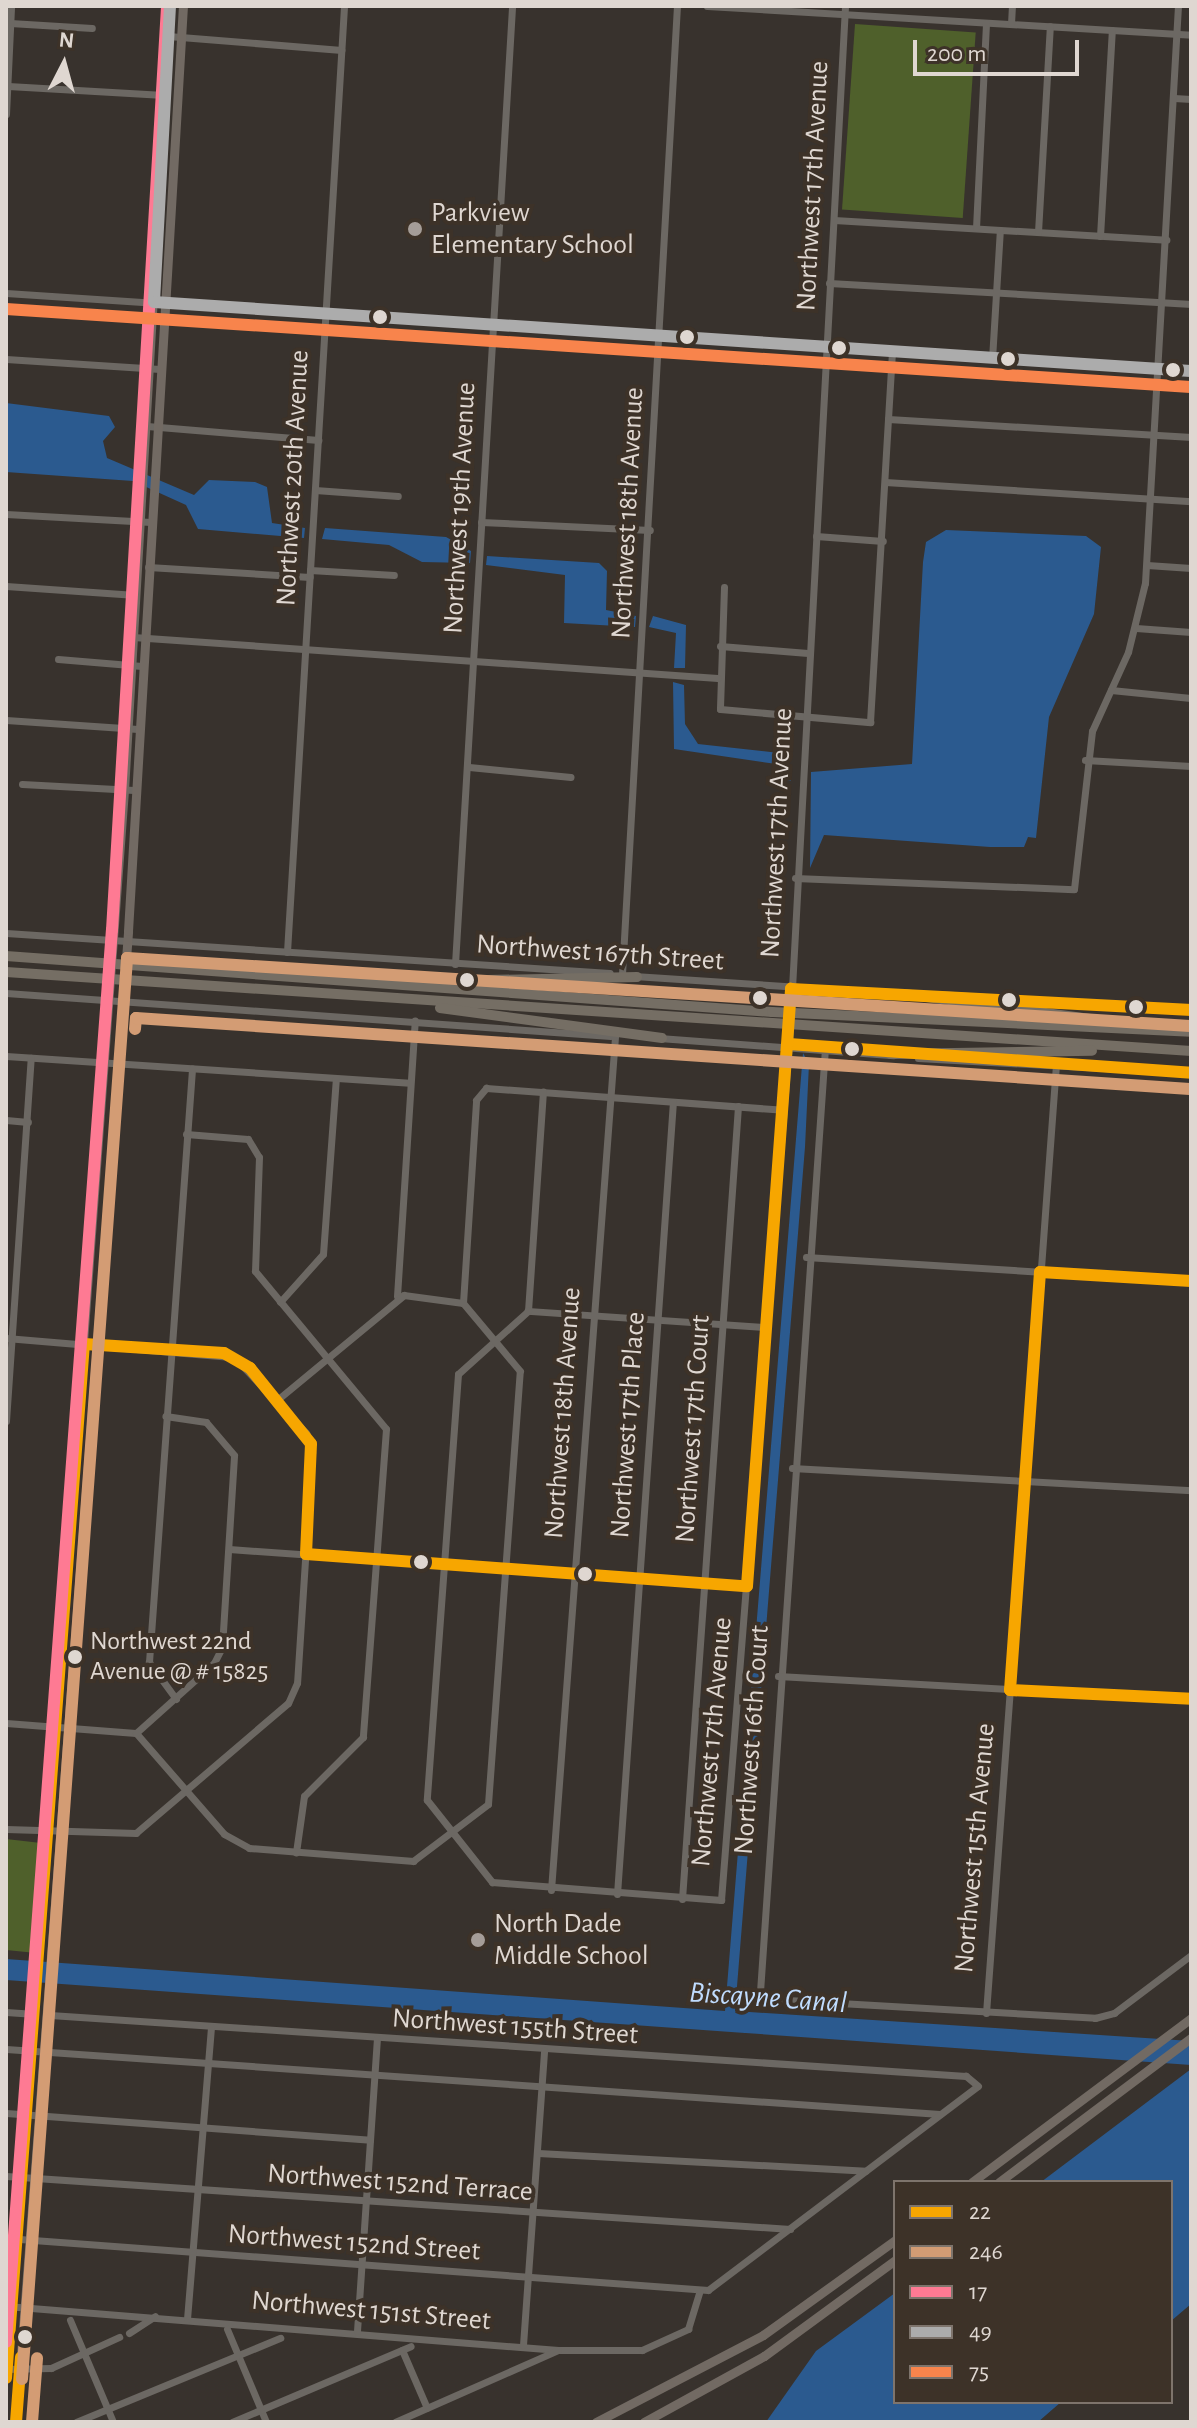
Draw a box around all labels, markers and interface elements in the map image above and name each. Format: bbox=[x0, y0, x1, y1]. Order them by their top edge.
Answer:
north arrow bbox=[24, 24, 104, 104]
scale bar bbox=[917, 24, 1083, 74]
text: N bbox=[58, 28, 75, 52]
text: 200 m bbox=[927, 42, 986, 66]
street label: Northwest 17th Avenue bbox=[790, 60, 836, 312]
place label: Parkview Elementary School bbox=[431, 196, 634, 262]
marker: Parkview Elementary School bbox=[406, 220, 424, 238]
unlabelled marker bbox=[372, 309, 388, 325]
unlabelled marker bbox=[679, 329, 695, 345]
unlabelled marker bbox=[831, 340, 847, 356]
street label: Northwest 20th Avenue bbox=[270, 349, 316, 607]
unlabelled marker bbox=[1000, 351, 1016, 367]
unlabelled marker bbox=[1165, 362, 1181, 378]
street label: Northwest 19th Avenue bbox=[437, 381, 483, 635]
street label: Northwest 18th Avenue bbox=[605, 386, 651, 640]
street label: Northwest 17th Avenue bbox=[754, 707, 800, 959]
street label: Northwest 167th Street bbox=[475, 928, 725, 978]
unlabelled marker bbox=[459, 972, 475, 988]
unlabelled marker bbox=[752, 990, 768, 1006]
unlabelled marker bbox=[1001, 992, 1017, 1008]
unlabelled marker bbox=[1128, 999, 1144, 1015]
unlabelled marker bbox=[844, 1041, 860, 1057]
street label: Northwest 18th Avenue bbox=[537, 1286, 589, 1540]
street label: Northwest 17th Place bbox=[603, 1311, 653, 1539]
street label: Northwest 17th Court bbox=[668, 1314, 718, 1544]
unlabelled marker bbox=[413, 1554, 429, 1570]
unlabelled marker bbox=[577, 1566, 593, 1582]
street label: Northwest 17th Avenue bbox=[684, 1616, 740, 1868]
street label: Northwest 16th Court bbox=[727, 1624, 777, 1856]
place label: Northwest 22nd Avenue @ # 15825 bbox=[90, 1626, 268, 1688]
marker: Northwest 22nd Avenue @ # 15825 bbox=[67, 1649, 83, 1665]
street label: Northwest 15th Avenue bbox=[947, 1722, 1003, 1974]
place label: North Dade Middle School bbox=[494, 1907, 649, 1973]
marker: North Dade Middle School bbox=[469, 1931, 487, 1949]
water label: Biscayne Canal bbox=[688, 1975, 848, 2021]
street label: Northwest 155th Street bbox=[391, 2002, 639, 2052]
street label: Northwest 152nd Terrace bbox=[266, 2157, 534, 2209]
legend bbox=[893, 2180, 1173, 2404]
text: 22 bbox=[969, 2200, 991, 2224]
street label: Northwest 152nd Street bbox=[227, 2217, 481, 2269]
text: 246 bbox=[969, 2240, 1003, 2264]
text: 17 bbox=[969, 2280, 987, 2304]
street label: Northwest 151st Street bbox=[250, 2284, 492, 2338]
text: 49 bbox=[969, 2320, 992, 2344]
unlabelled marker bbox=[17, 2329, 33, 2345]
text: 75 bbox=[969, 2360, 989, 2384]

